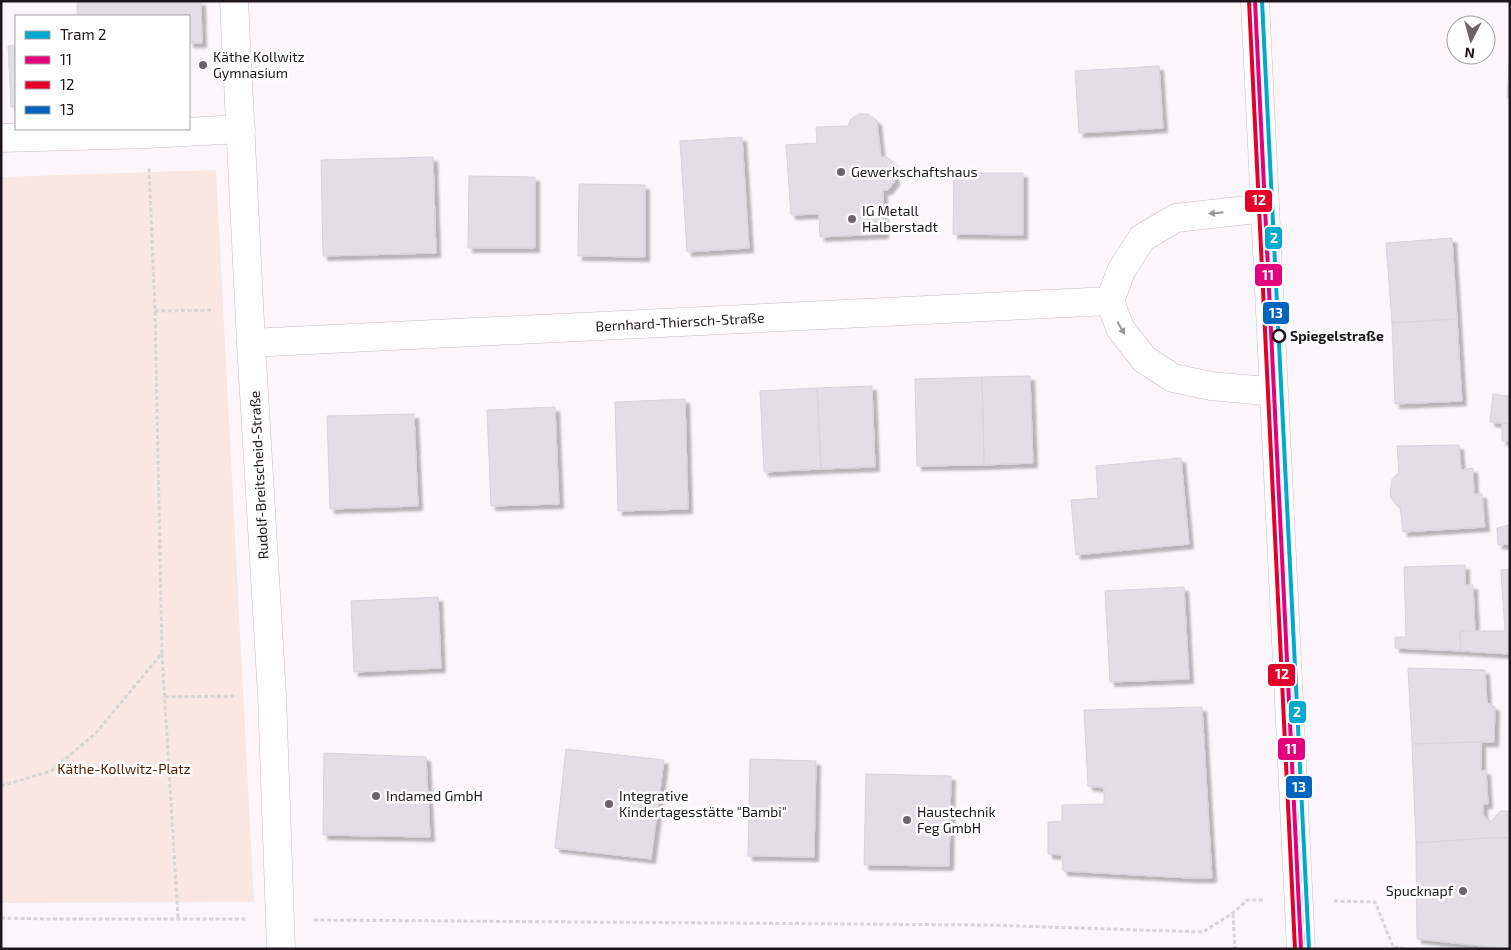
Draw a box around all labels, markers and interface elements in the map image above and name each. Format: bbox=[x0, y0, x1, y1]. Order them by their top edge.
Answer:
legend bbox=[15, 15, 190, 130]
north arrow bbox=[1446, 15, 1496, 65]
text: Tram 2 bbox=[60, 25, 107, 43]
text: N bbox=[1464, 44, 1476, 62]
place label: Käthe Kollwitz Gymnasium bbox=[213, 48, 305, 81]
text: 11 bbox=[60, 50, 72, 68]
marker: Käthe Kollwitz Gymnasium bbox=[197, 59, 209, 71]
text: 12 bbox=[60, 75, 74, 93]
text: 13 bbox=[60, 100, 74, 118]
place label: Gewerkschaftshaus bbox=[851, 163, 978, 180]
marker: Gewerkschaftshaus bbox=[835, 166, 847, 178]
line badge: 12 bbox=[1244, 189, 1273, 213]
text: 12 bbox=[1252, 191, 1266, 208]
place label: IG Metall Halberstadt bbox=[862, 202, 938, 235]
one-way arrow bbox=[1208, 209, 1224, 217]
marker: IG Metall Halberstadt bbox=[846, 213, 858, 225]
line badge: 2 bbox=[1264, 226, 1283, 250]
text: 2 bbox=[1270, 229, 1278, 246]
line badge: 11 bbox=[1254, 263, 1283, 287]
text: 11 bbox=[1262, 266, 1274, 283]
line badge: 13 bbox=[1262, 301, 1290, 325]
text: 13 bbox=[1269, 304, 1283, 321]
street label: Bernhard-Thiersch-Straße bbox=[595, 309, 765, 334]
one-way arrow bbox=[1117, 320, 1125, 335]
place label: Spiegelstraße bbox=[1290, 327, 1384, 344]
marker: Spiegelstraße bbox=[1272, 329, 1286, 343]
street label: Rudolf-Breitscheid-Straße bbox=[246, 390, 271, 560]
line badge: 12 bbox=[1267, 663, 1296, 687]
text: 12 bbox=[1275, 665, 1289, 682]
line badge: 2 bbox=[1288, 700, 1307, 724]
text: 2 bbox=[1293, 703, 1301, 720]
line badge: 11 bbox=[1277, 737, 1306, 761]
text: 11 bbox=[1285, 740, 1297, 757]
park label: Käthe-Kollwitz-Platz bbox=[57, 760, 191, 777]
line badge: 13 bbox=[1285, 775, 1313, 799]
text: 13 bbox=[1292, 778, 1306, 795]
place label: Indamed GmbH bbox=[386, 787, 483, 804]
place label: Integrative Kindertagesstätte "Bambi" bbox=[619, 787, 787, 820]
marker: Indamed GmbH bbox=[370, 790, 382, 802]
marker: Integrative Kindertagesstätte "Bambi" bbox=[603, 798, 615, 810]
place label: Haustechnik Feg GmbH bbox=[917, 803, 996, 836]
marker: Haustechnik Feg GmbH bbox=[901, 814, 913, 826]
place label: Spucknapf bbox=[1386, 882, 1454, 899]
marker: Spucknapf bbox=[1457, 885, 1469, 897]

